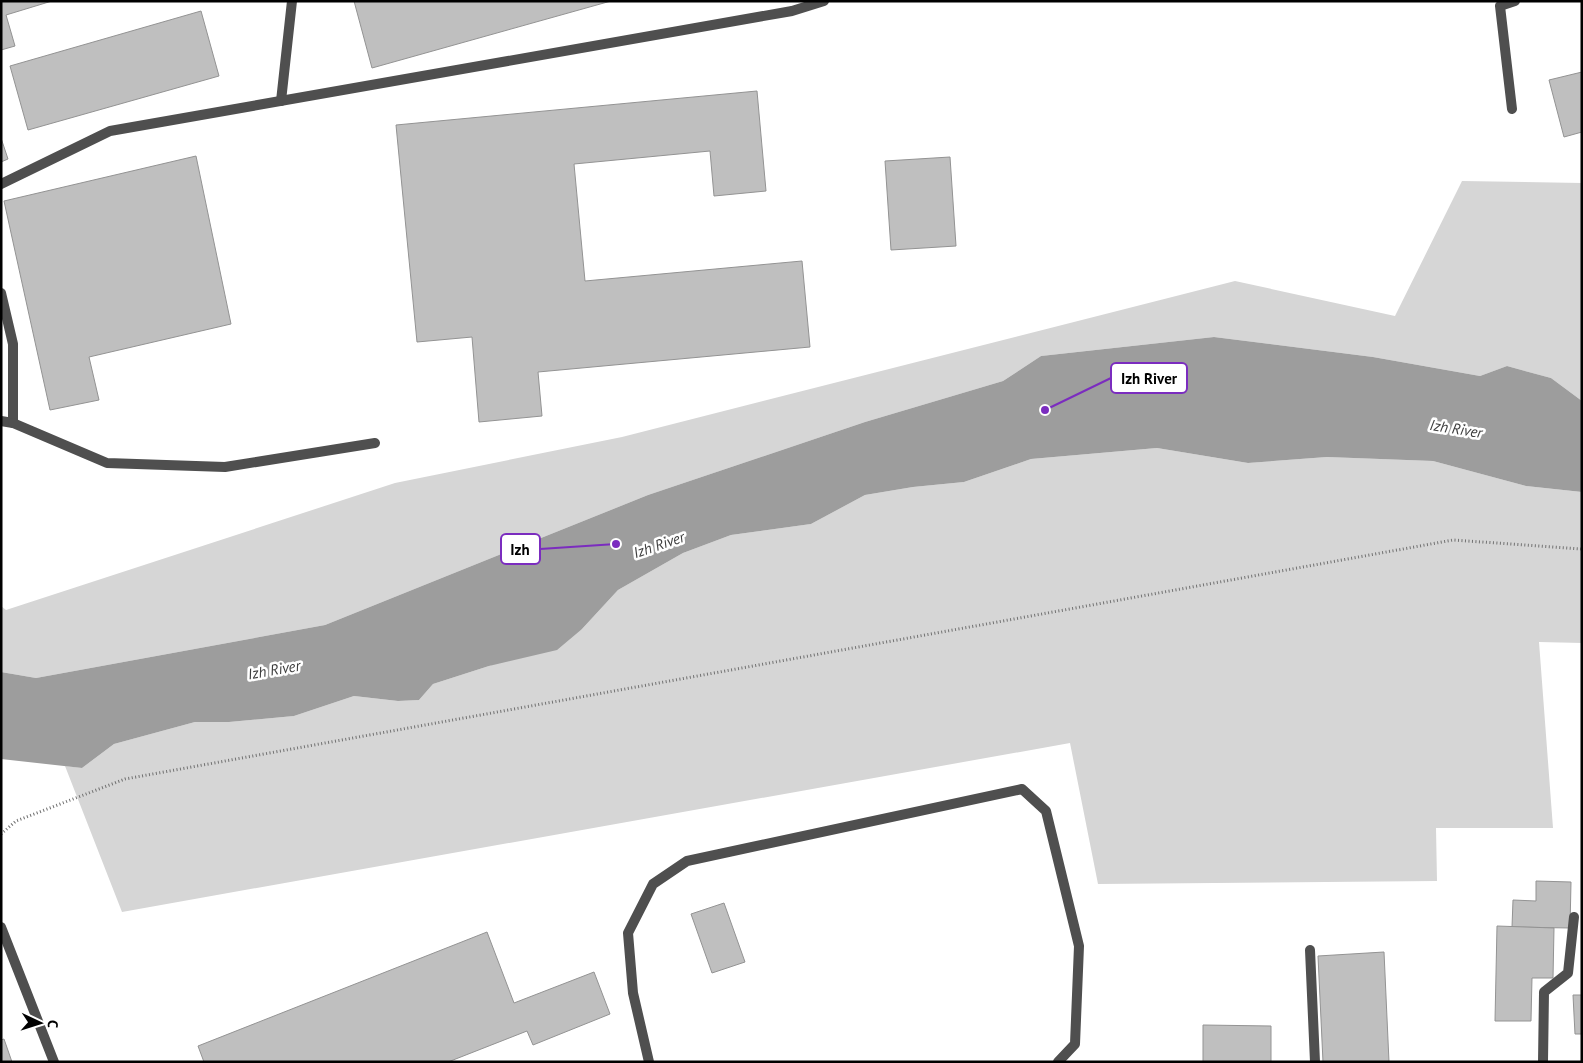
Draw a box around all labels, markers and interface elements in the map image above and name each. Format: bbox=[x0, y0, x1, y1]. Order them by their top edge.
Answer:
callout: Izh River bbox=[1111, 363, 1187, 393]
text: Izh River bbox=[1121, 369, 1178, 388]
water label: Izh River bbox=[1428, 415, 1485, 442]
water label: Izh River bbox=[631, 527, 688, 562]
callout: Izh bbox=[501, 534, 540, 564]
text: Izh bbox=[510, 540, 530, 559]
water label: Izh River bbox=[246, 655, 303, 683]
north arrow bbox=[15, 998, 65, 1048]
text: С bbox=[44, 1019, 62, 1029]

